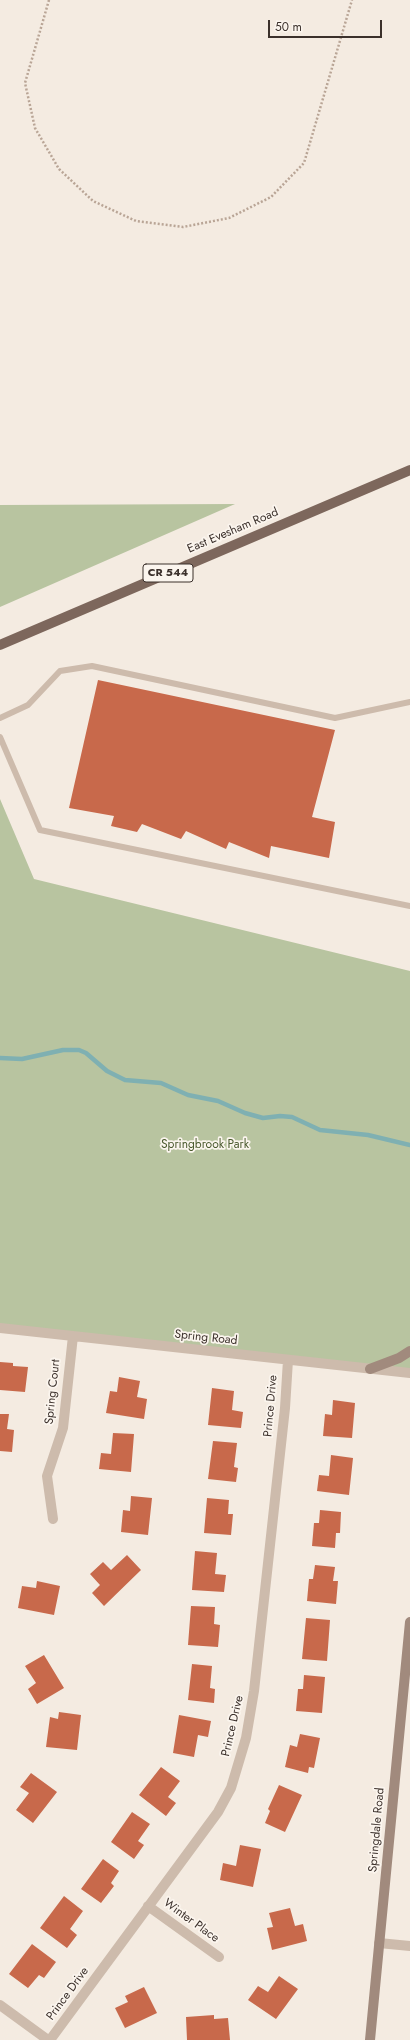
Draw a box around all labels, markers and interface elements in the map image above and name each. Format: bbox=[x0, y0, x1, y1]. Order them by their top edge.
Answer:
scale bar bbox=[270, 12, 384, 38]
text: 50 m bbox=[275, 18, 302, 36]
street label: East Evesham Road bbox=[185, 505, 281, 557]
road number: CR 544 bbox=[143, 564, 193, 582]
park label: Springbrook Park bbox=[161, 1138, 249, 1152]
street label: Spring Road bbox=[174, 1328, 238, 1348]
street label: Spring Court bbox=[42, 1359, 64, 1425]
street label: Prince Drive bbox=[261, 1374, 281, 1438]
street label: Prince Drive bbox=[219, 1694, 247, 1758]
street label: Springdale Road bbox=[366, 1787, 388, 1873]
street label: Winter Place bbox=[160, 1896, 222, 1946]
street label: Prince Drive bbox=[44, 1965, 92, 2023]

